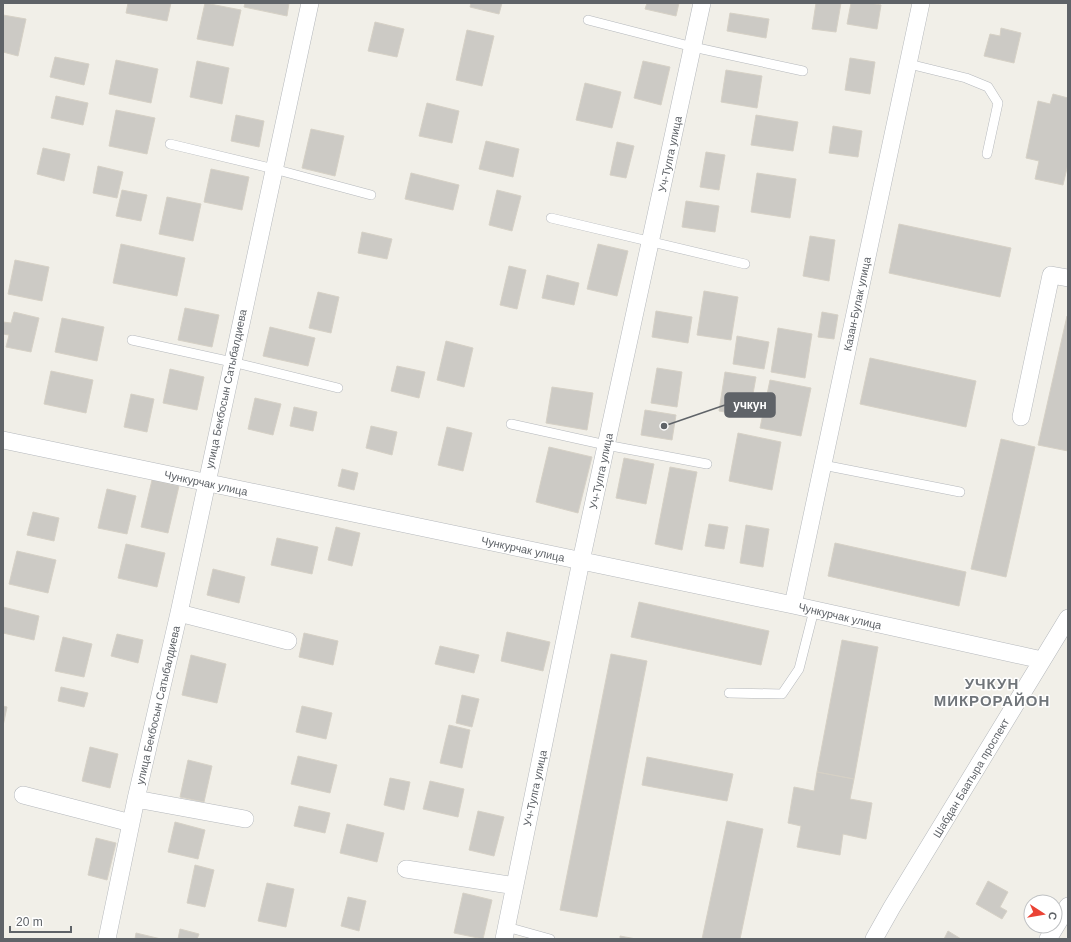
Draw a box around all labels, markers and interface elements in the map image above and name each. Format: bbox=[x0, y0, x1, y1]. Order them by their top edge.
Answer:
street label: Уч-Тулга улица bbox=[656, 114, 684, 193]
street label: Казан-Булак улица bbox=[841, 255, 873, 352]
street label: улица Бекбосын Сатыбалдиева bbox=[203, 307, 249, 470]
callout: учкун bbox=[725, 393, 775, 417]
text: учкун bbox=[733, 398, 767, 412]
street label: Уч-Тулга улица bbox=[587, 431, 615, 510]
street label: Чункурчак улица bbox=[163, 468, 250, 498]
street label: Чункурчак улица bbox=[480, 534, 567, 564]
street label: Чункурчак улица bbox=[797, 601, 884, 632]
street label: улица Бекбосын Сатыбалдиева bbox=[134, 624, 182, 786]
district label: УЧКУН МИКРОРАЙОН bbox=[934, 675, 1050, 709]
street label: Шабдан Баатыра проспект bbox=[931, 716, 1011, 840]
street label: Уч-Тулга улица bbox=[521, 748, 549, 827]
north arrow bbox=[1023, 894, 1063, 934]
scale bar bbox=[10, 908, 71, 934]
text: С bbox=[1046, 911, 1059, 921]
text: 20 m bbox=[16, 915, 43, 929]

